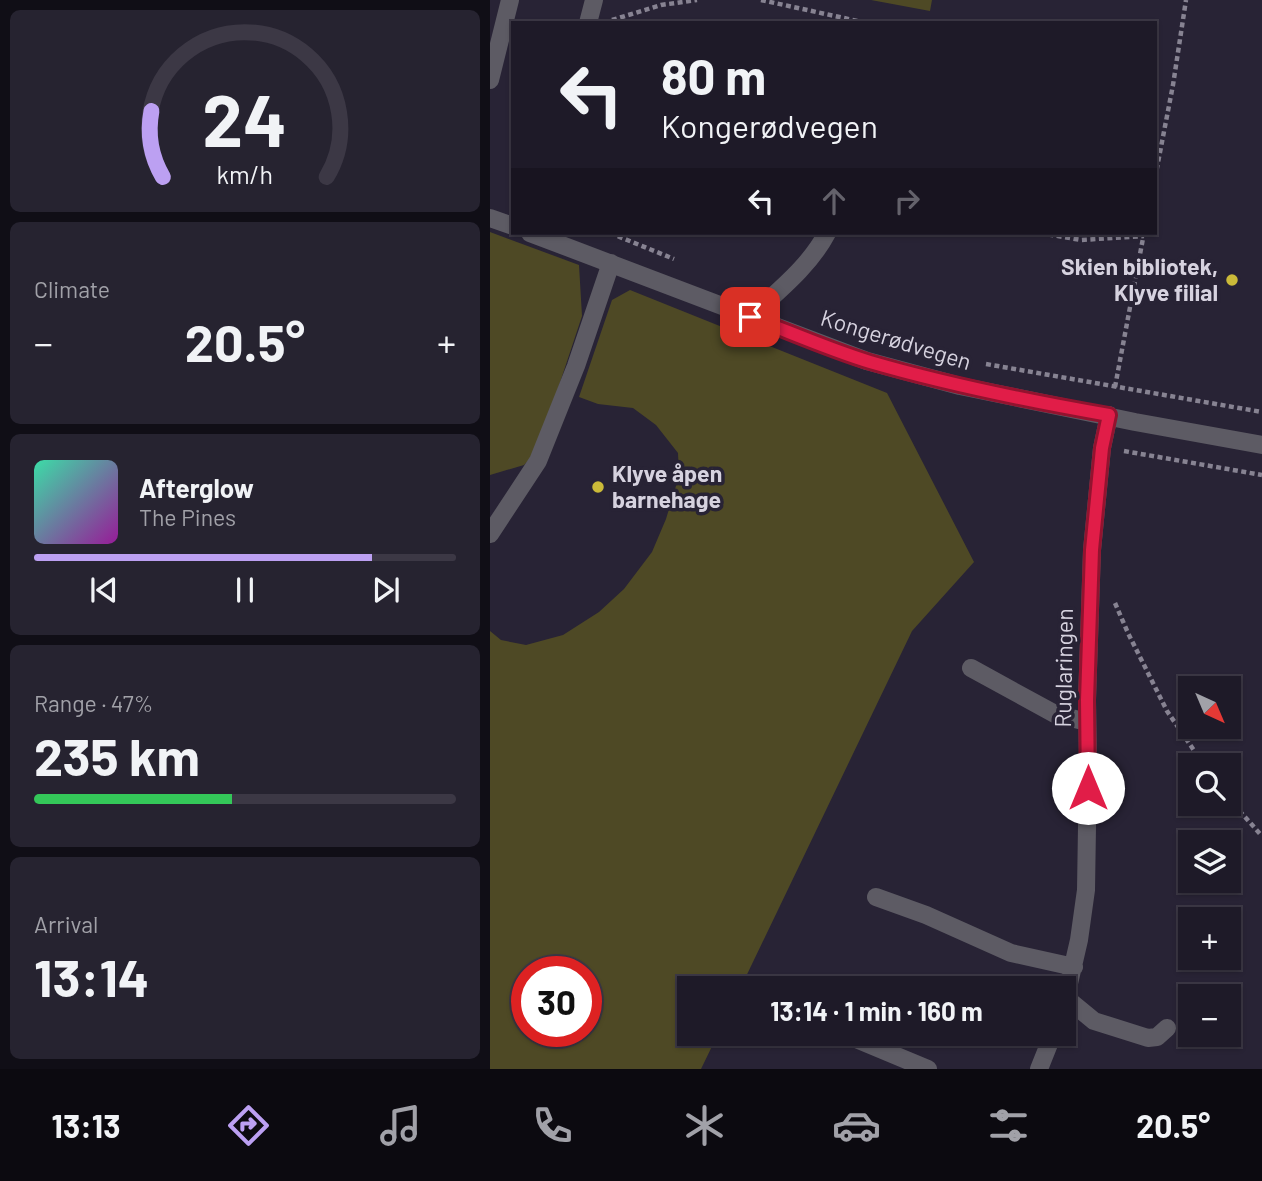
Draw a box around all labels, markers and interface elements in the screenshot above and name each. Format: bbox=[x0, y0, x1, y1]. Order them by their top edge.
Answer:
text: 80 m bbox=[661, 46, 766, 105]
icon: left bbox=[546, 49, 637, 140]
text: 24 bbox=[203, 74, 287, 162]
text: Kongerødvegen bbox=[661, 106, 878, 144]
text: km/h bbox=[217, 159, 273, 189]
icon: left bbox=[742, 182, 780, 220]
icon: ahead bbox=[815, 182, 853, 220]
icon: right bbox=[888, 182, 926, 220]
place label: Skien bibliotek, Klyve filial bbox=[1061, 252, 1218, 306]
marker: Skien bibliotek, Klyve filial bbox=[1224, 272, 1240, 288]
text: Climate bbox=[34, 275, 110, 303]
pin bbox=[720, 287, 780, 347]
icon: arrive bbox=[731, 298, 769, 336]
street label: Kongerødvegen bbox=[818, 303, 975, 375]
text: 20.5° bbox=[185, 310, 305, 372]
text: − bbox=[34, 319, 53, 365]
text: + bbox=[437, 319, 456, 365]
place label: Klyve åpen barnehage bbox=[612, 459, 722, 513]
text: Afterglow bbox=[139, 472, 254, 503]
marker: Klyve åpen barnehage bbox=[590, 479, 606, 495]
text: The Pines bbox=[139, 503, 236, 531]
icon: previous bbox=[85, 571, 123, 609]
icon: pause bbox=[226, 571, 264, 609]
icon: next bbox=[367, 571, 405, 609]
street label: Ruglaringen bbox=[1048, 608, 1078, 728]
north arrow bbox=[1178, 676, 1241, 738]
map controls bbox=[1178, 676, 1241, 1047]
text: Range · 47% bbox=[34, 689, 153, 717]
text: 235 km bbox=[34, 724, 200, 786]
position arrow bbox=[1051, 751, 1125, 825]
button: search bbox=[1178, 753, 1241, 816]
button: layers bbox=[1178, 830, 1241, 893]
button: + bbox=[1178, 907, 1241, 970]
text: Arrival bbox=[34, 910, 98, 938]
text: 13:14 bbox=[34, 945, 149, 1007]
speed limit sign: 30 bbox=[511, 956, 602, 1047]
button: − bbox=[1178, 984, 1241, 1047]
text: 13:14 · 1 min · 160 m bbox=[770, 995, 983, 1026]
icon: directions bbox=[224, 1101, 273, 1150]
icon: music bbox=[376, 1101, 425, 1150]
icon: phone bbox=[528, 1101, 577, 1150]
icon: climate bbox=[680, 1101, 729, 1150]
icon: car bbox=[832, 1101, 881, 1150]
icon: filters bbox=[984, 1101, 1033, 1150]
text: 13:13 bbox=[52, 1106, 120, 1144]
text: 20.5° bbox=[1136, 1106, 1210, 1144]

